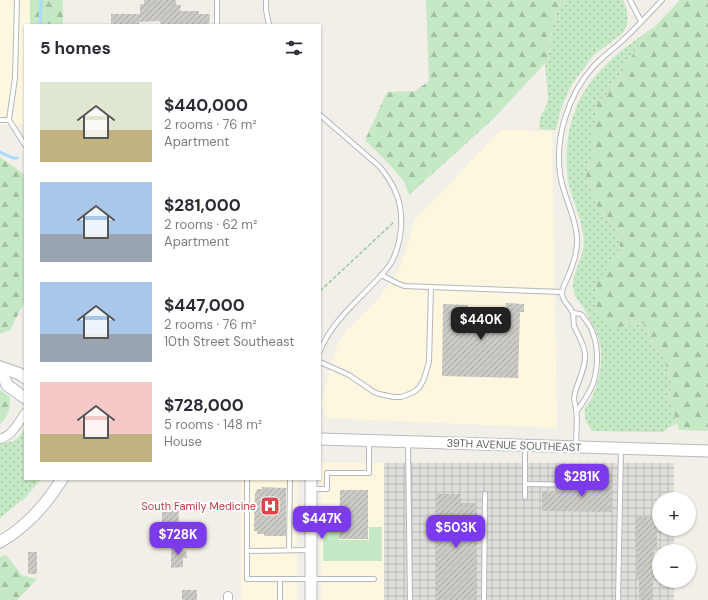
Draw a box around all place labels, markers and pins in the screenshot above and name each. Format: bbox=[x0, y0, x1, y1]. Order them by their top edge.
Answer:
pin: $440K bbox=[453, 307, 509, 341]
pin: $281K bbox=[554, 464, 610, 498]
hospital icon: South Family Medicine bbox=[259, 495, 281, 517]
place label: South Family Medicine bbox=[141, 499, 256, 513]
pin: $447K bbox=[294, 506, 350, 540]
pin: $503K bbox=[428, 515, 484, 549]
pin: $728K bbox=[150, 522, 206, 556]

